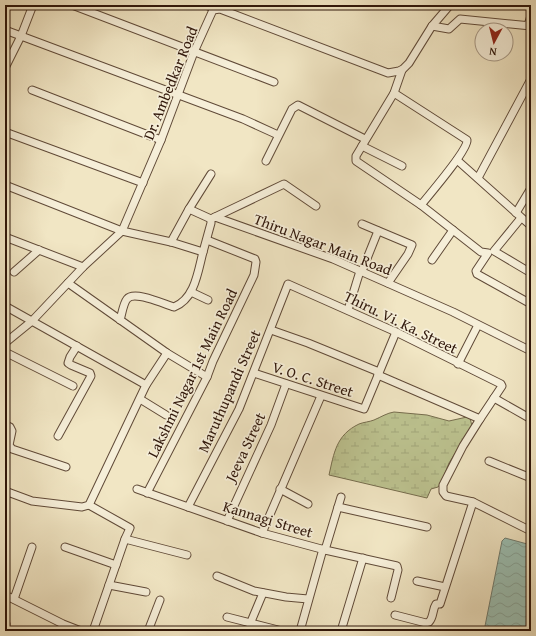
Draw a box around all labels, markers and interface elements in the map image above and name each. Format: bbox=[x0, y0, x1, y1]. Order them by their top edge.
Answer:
north arrow bbox=[474, 22, 514, 62]
street label: Dr. Ambedkar Road bbox=[138, 23, 202, 143]
text: N bbox=[488, 43, 497, 60]
street label: Thiru Nagar Main Road bbox=[251, 208, 395, 280]
street label: Lakshmi Nagar 1st Main Road bbox=[142, 285, 242, 461]
street label: Thiru. Vi. Ka. Street bbox=[341, 285, 462, 359]
street label: Maruthupandi Street bbox=[192, 326, 266, 456]
street label: V. O. C. Street bbox=[270, 356, 357, 402]
street label: Jeeva Street bbox=[219, 408, 271, 487]
street label: Kannagi Street bbox=[221, 495, 316, 543]

